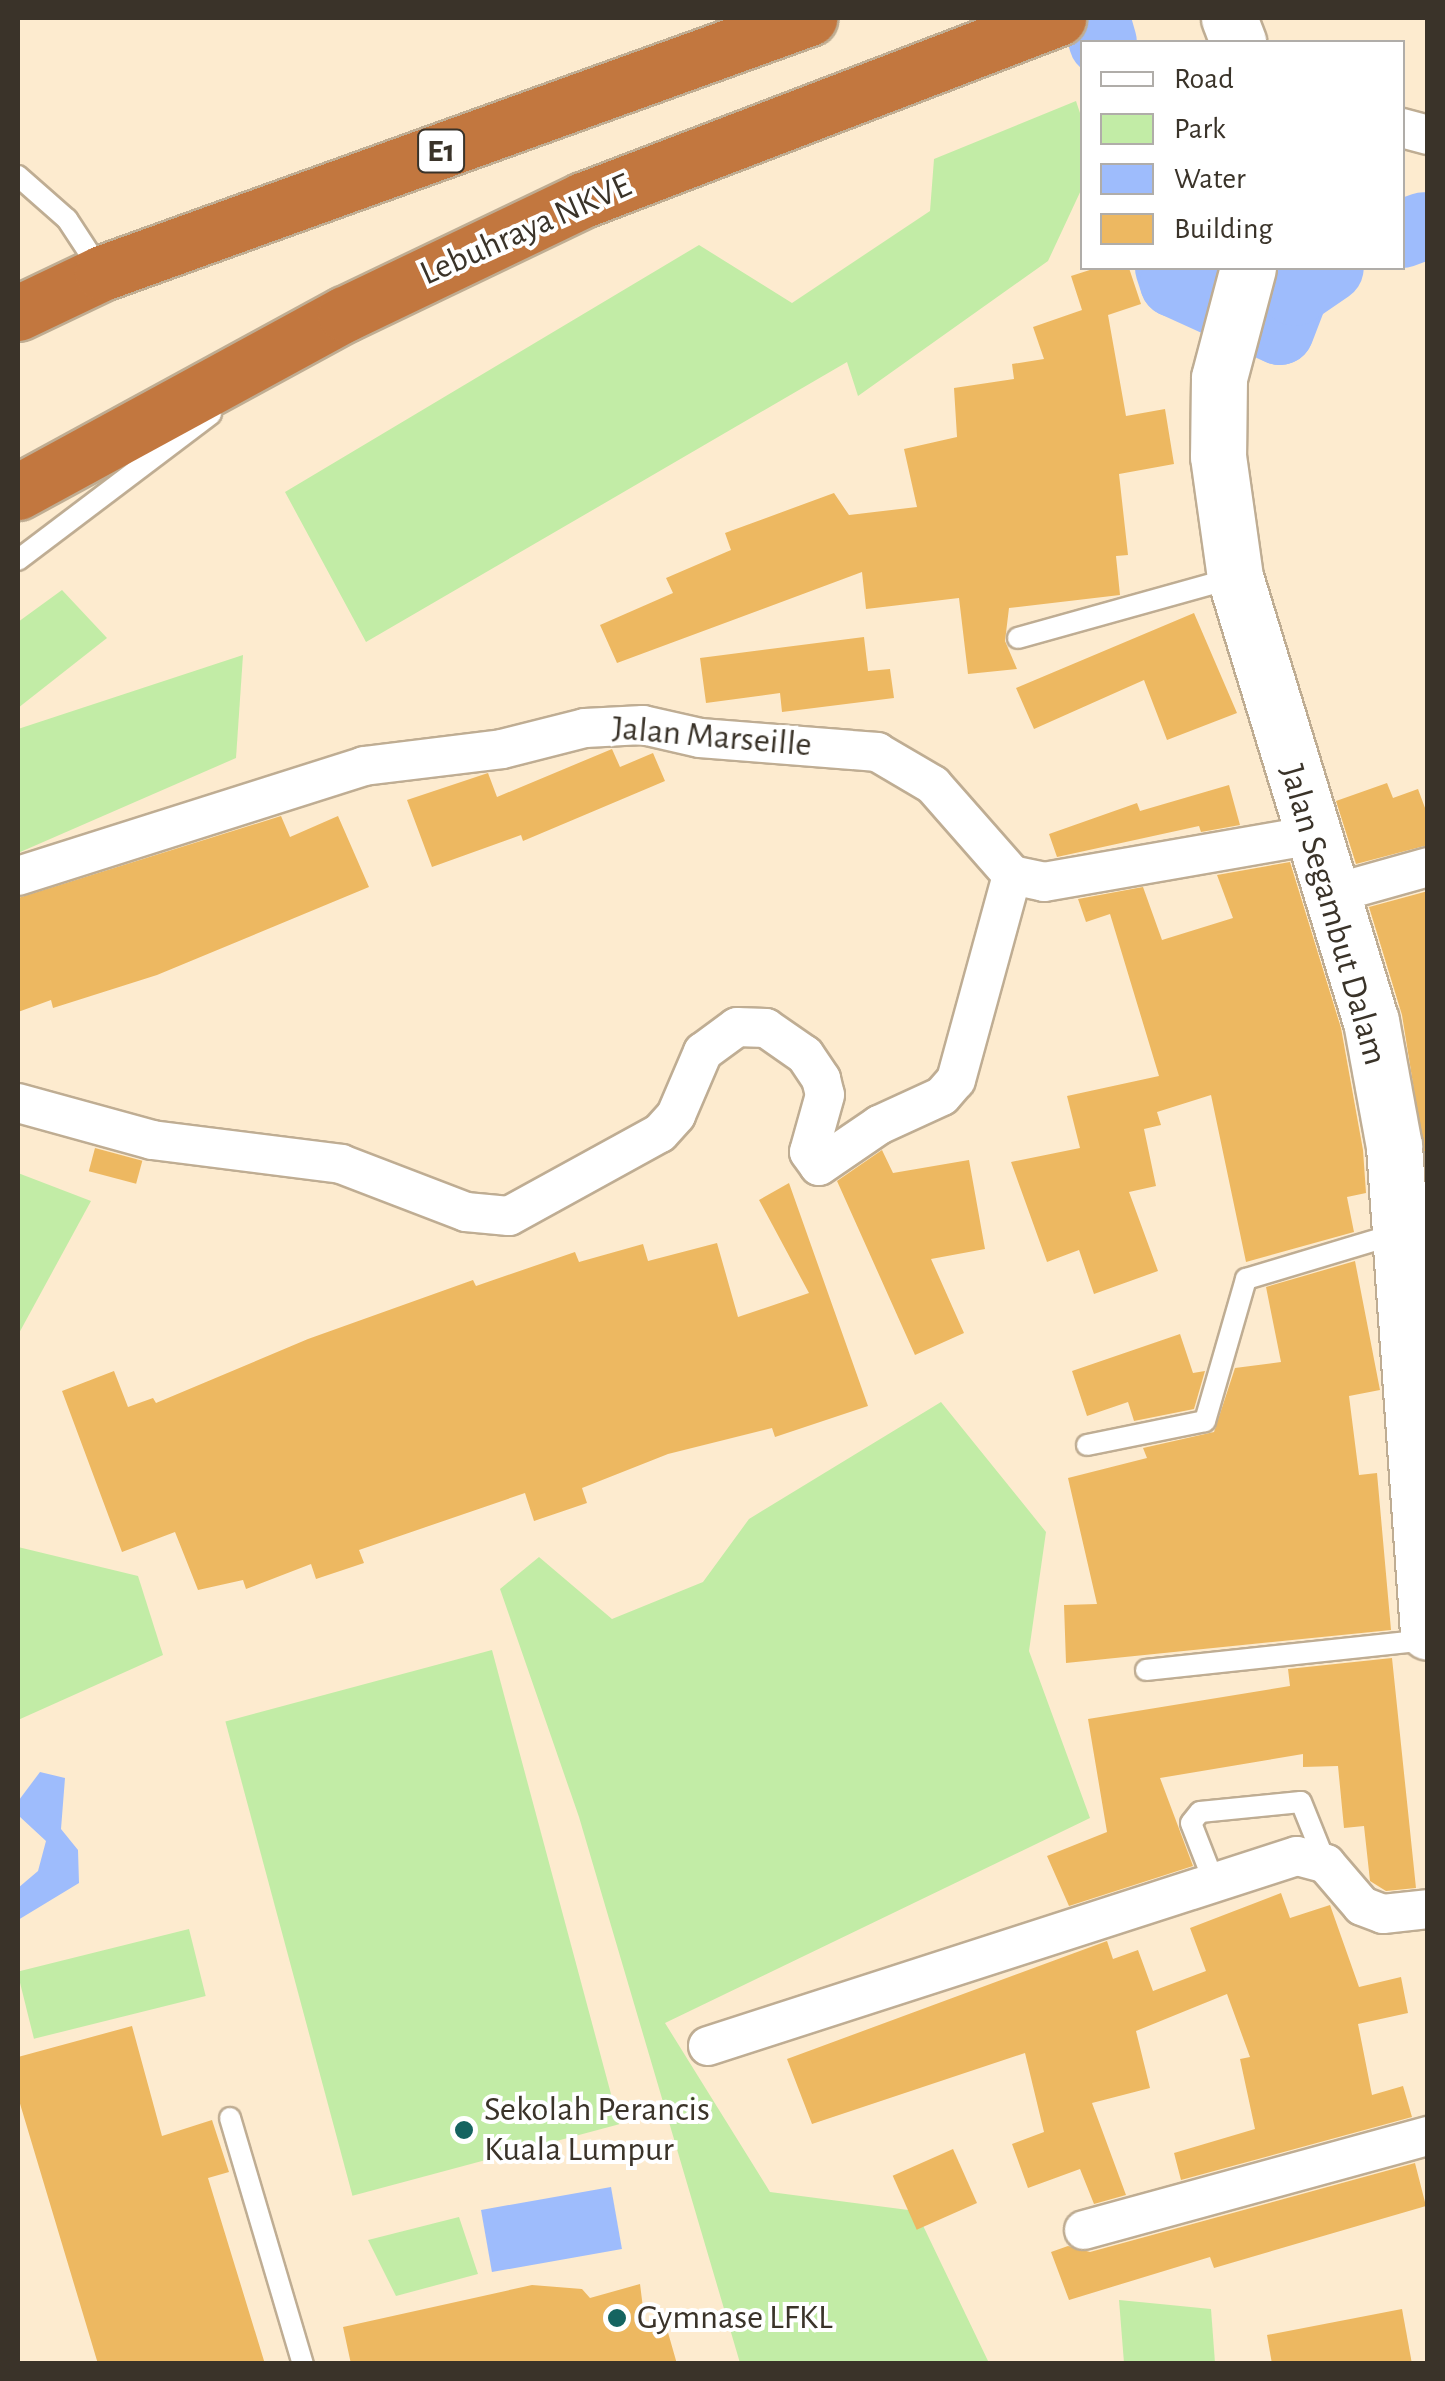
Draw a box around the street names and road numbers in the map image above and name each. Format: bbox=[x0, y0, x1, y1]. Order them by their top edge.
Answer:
road number: E1 bbox=[416, 124, 466, 178]
street label: Lebuhraya NKVE bbox=[414, 165, 638, 295]
street label: Jalan Marseille bbox=[611, 707, 813, 767]
street label: Jalan Segambut Dalam bbox=[1270, 760, 1396, 1070]

